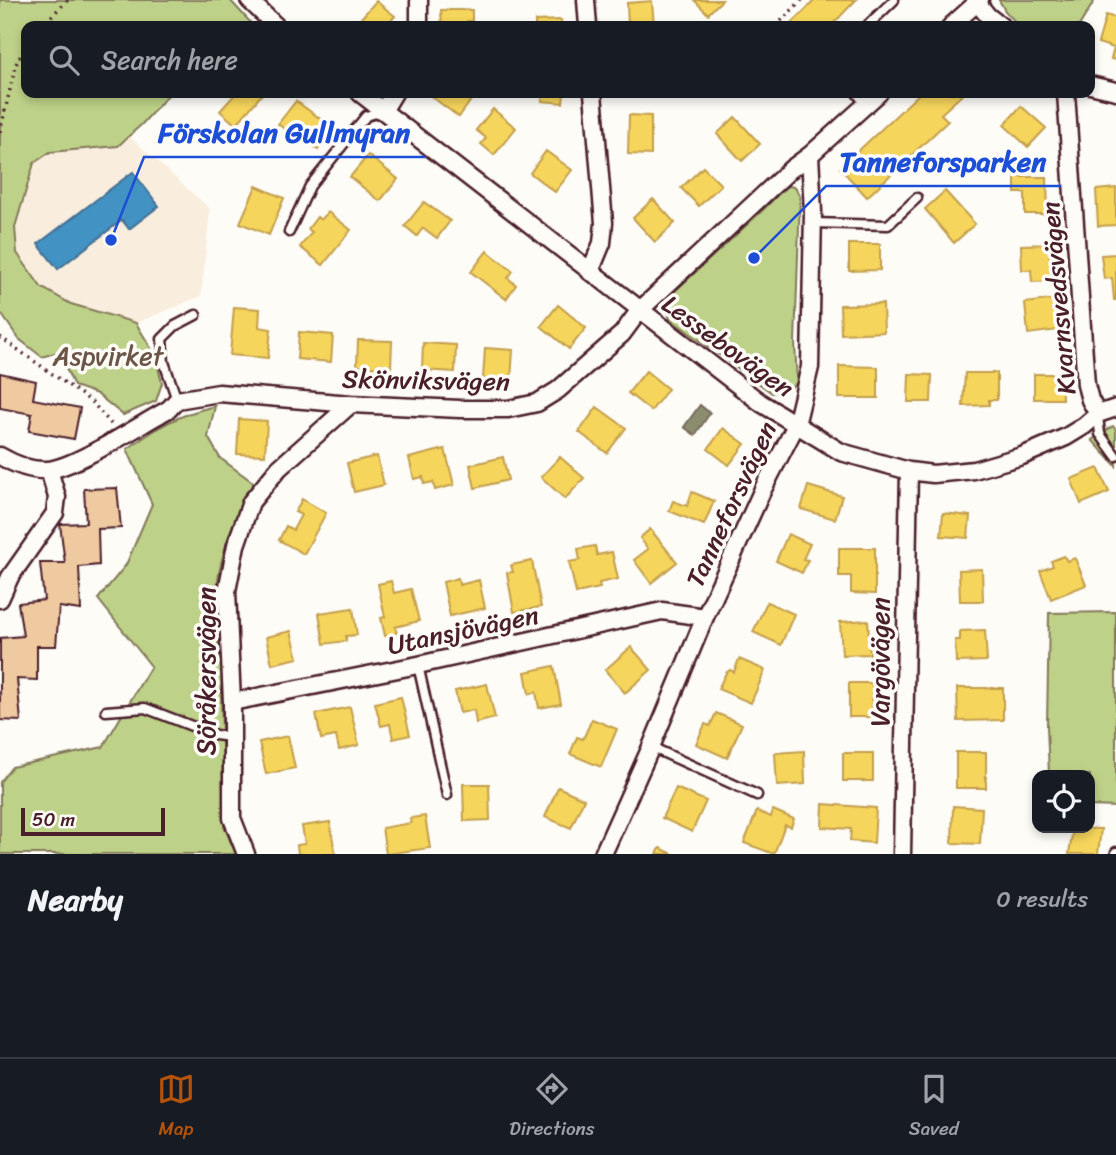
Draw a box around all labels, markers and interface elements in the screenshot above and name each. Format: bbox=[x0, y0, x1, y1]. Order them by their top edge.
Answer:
search box bbox=[21, 21, 1095, 98]
text: Search here bbox=[101, 37, 238, 83]
icon: search bbox=[45, 41, 83, 79]
callout: Förskolan Gullmyran bbox=[144, 108, 425, 157]
text: Förskolan Gullmyran bbox=[157, 108, 411, 157]
callout: Tanneforsparken bbox=[826, 137, 1061, 186]
text: Tanneforsparken bbox=[840, 137, 1047, 186]
street label: Kvarnsvedsvägen bbox=[1027, 200, 1089, 396]
street label: Lessebovägen bbox=[652, 282, 804, 410]
park label: Aspvirket bbox=[52, 333, 165, 379]
street label: Skönviksvägen bbox=[342, 356, 510, 404]
street label: Tanneforsvägen bbox=[672, 413, 790, 595]
street label: Söråkersvägen bbox=[183, 587, 229, 755]
street label: Utansjövägen bbox=[383, 592, 543, 668]
street label: Vargövägen bbox=[857, 597, 903, 727]
map controls bbox=[1032, 770, 1095, 833]
button: locate bbox=[1032, 770, 1095, 833]
text: 50 m bbox=[32, 803, 75, 836]
scale bar bbox=[21, 805, 164, 837]
text: Nearby bbox=[28, 873, 123, 927]
text: 0 results bbox=[996, 879, 1088, 920]
tab: Map bbox=[157, 1070, 195, 1145]
tab: Directions bbox=[509, 1070, 595, 1145]
tab: Saved bbox=[909, 1070, 959, 1145]

